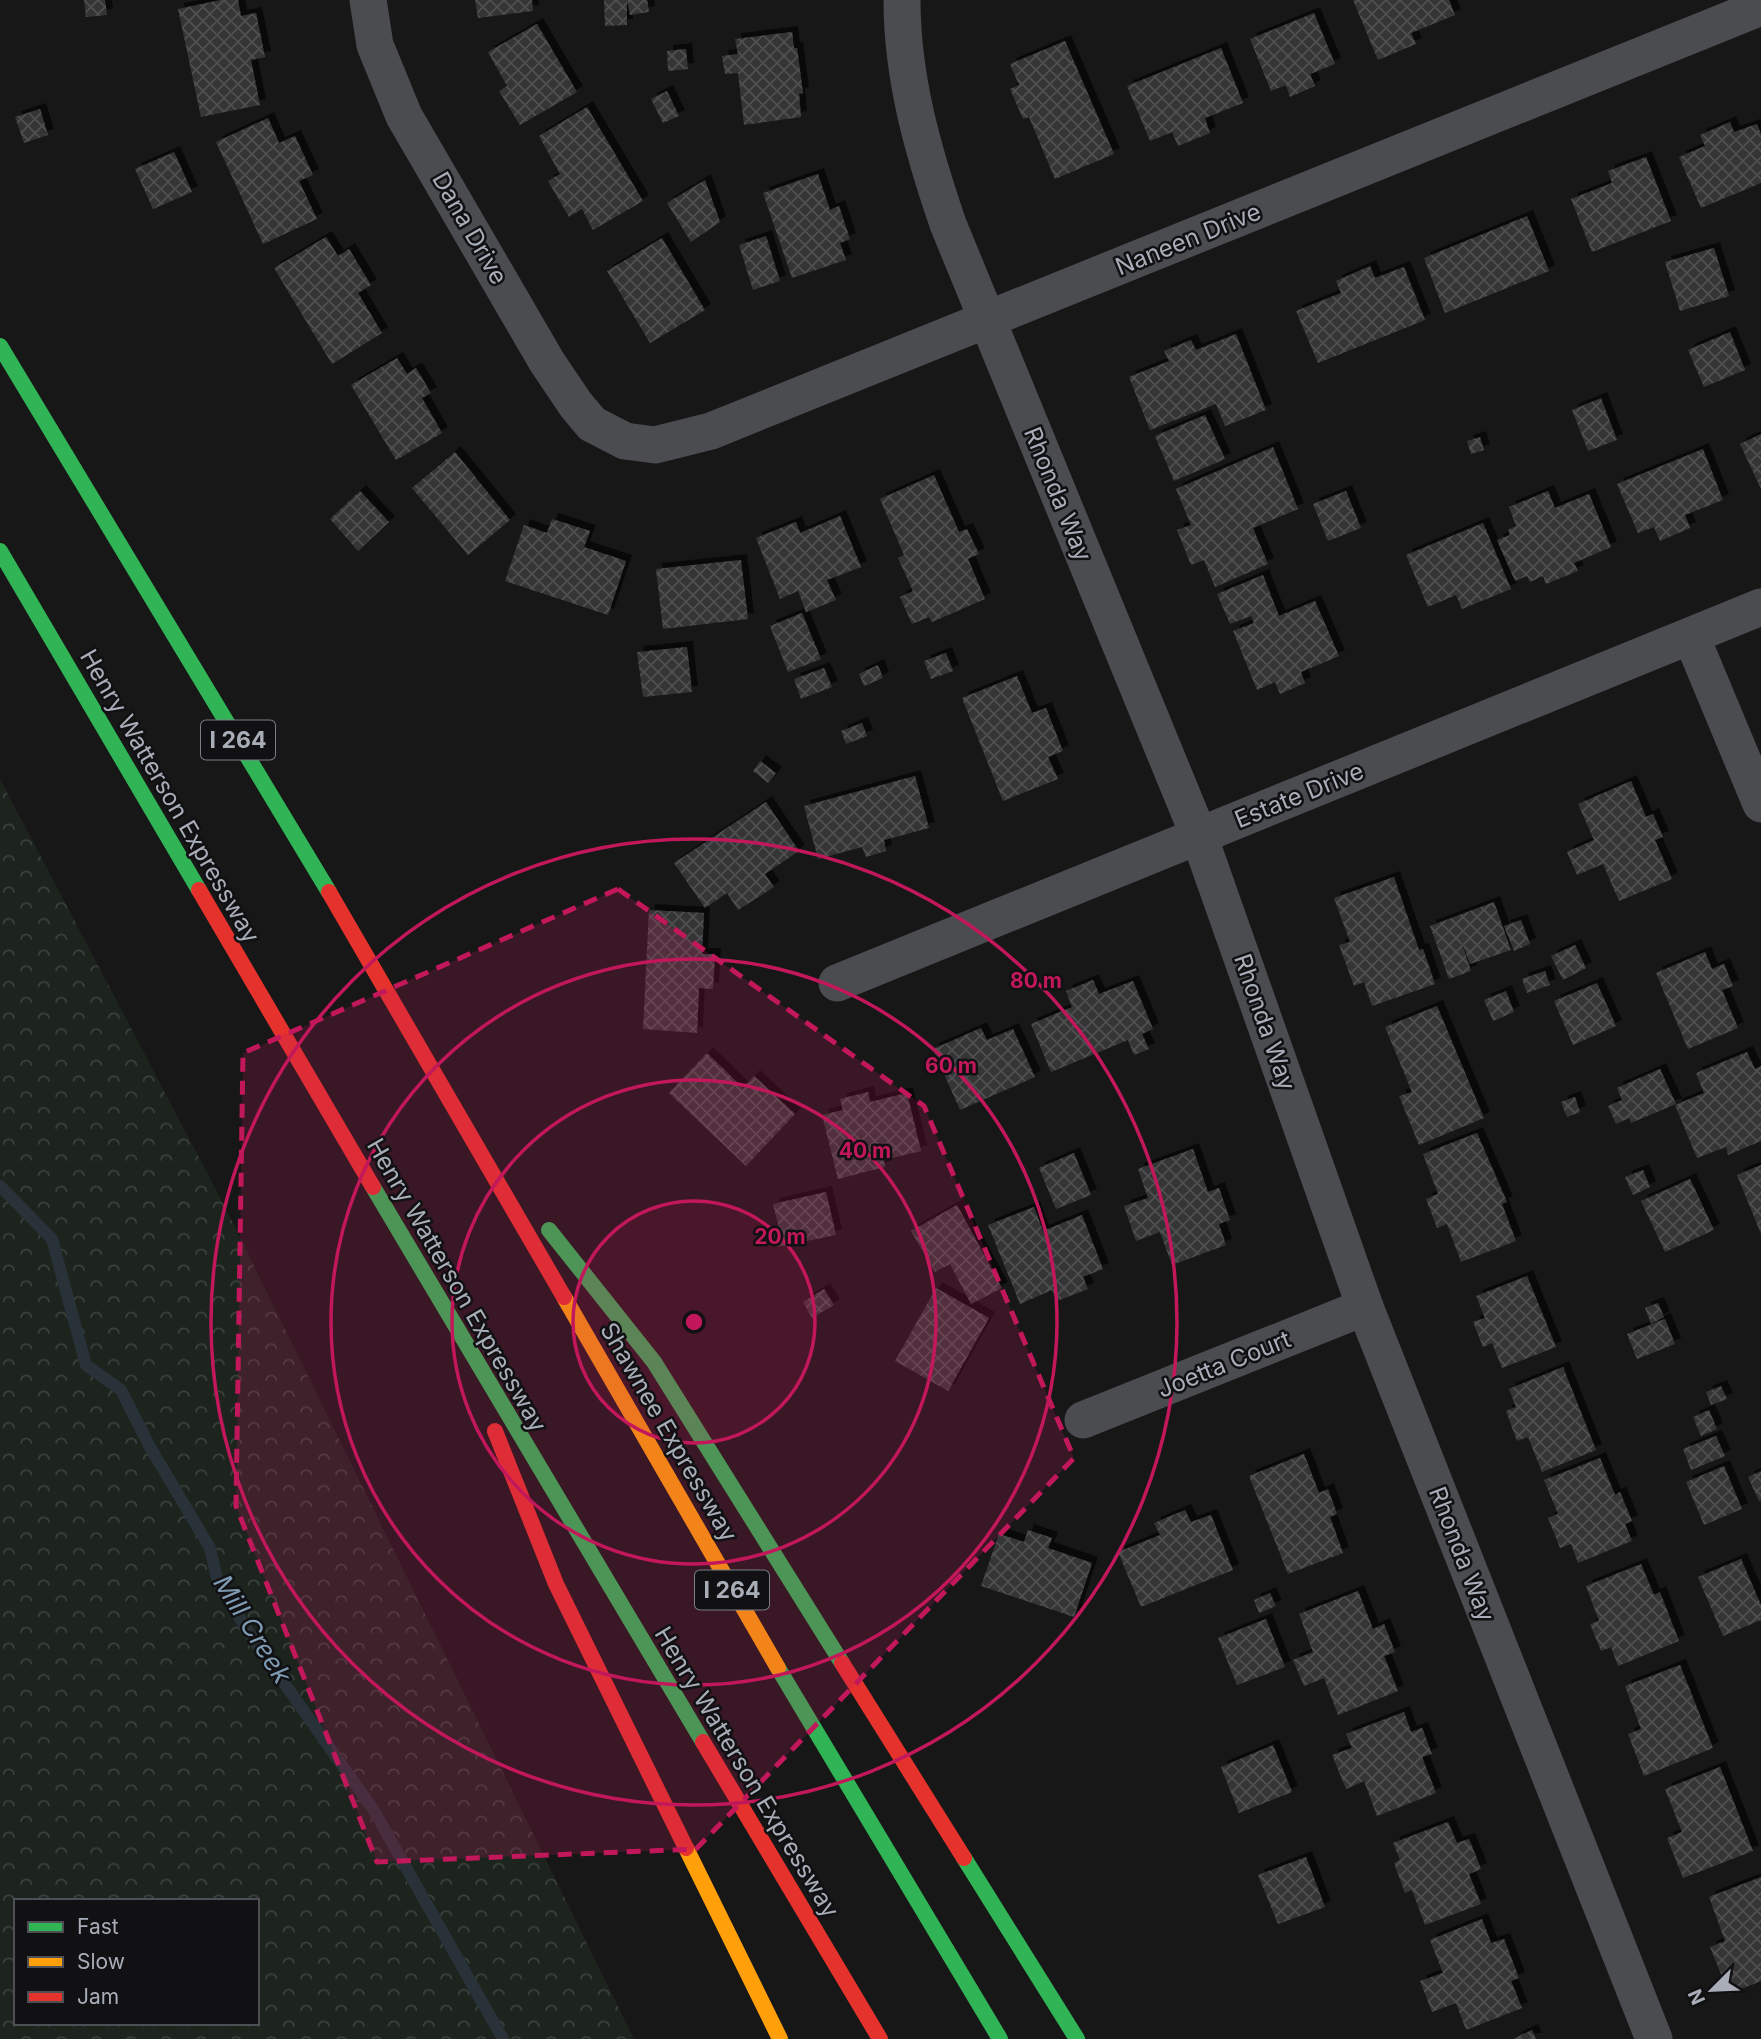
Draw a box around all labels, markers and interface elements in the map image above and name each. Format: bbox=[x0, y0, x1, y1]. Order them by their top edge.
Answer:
street label: Dana Drive bbox=[426, 167, 514, 289]
street label: Naneen Drive bbox=[1111, 197, 1265, 281]
street label: Rhonda Way bbox=[1018, 423, 1098, 565]
street label: Henry Watterson Expressway bbox=[74, 644, 266, 948]
road number: I 264 bbox=[201, 720, 275, 760]
street label: Estate Drive bbox=[1230, 756, 1368, 834]
street label: Rhonda Way bbox=[1228, 950, 1302, 1094]
text: 80 m bbox=[1010, 968, 1062, 993]
text: 60 m bbox=[925, 1053, 977, 1078]
street label: Henry Watterson Expressway bbox=[361, 1133, 553, 1437]
text: 40 m bbox=[839, 1138, 891, 1163]
text: 20 m bbox=[754, 1224, 806, 1249]
centre of rings bbox=[682, 1310, 706, 1334]
street label: Shawnee Expressway bbox=[594, 1317, 744, 1547]
street label: Joetta Court bbox=[1153, 1324, 1295, 1404]
street label: Rhonda Way bbox=[1423, 1482, 1501, 1626]
water label: Mill Creek bbox=[207, 1569, 299, 1690]
road number: I 264 bbox=[695, 1570, 769, 1610]
street label: Henry Watterson Expressway bbox=[649, 1621, 845, 1923]
legend bbox=[14, 1899, 259, 2025]
text: Fast bbox=[77, 1914, 119, 1939]
text: Slow bbox=[77, 1949, 125, 1974]
north arrow bbox=[1677, 1955, 1747, 2025]
text: Jam bbox=[77, 1984, 119, 2009]
text: N bbox=[1683, 1985, 1710, 2008]

